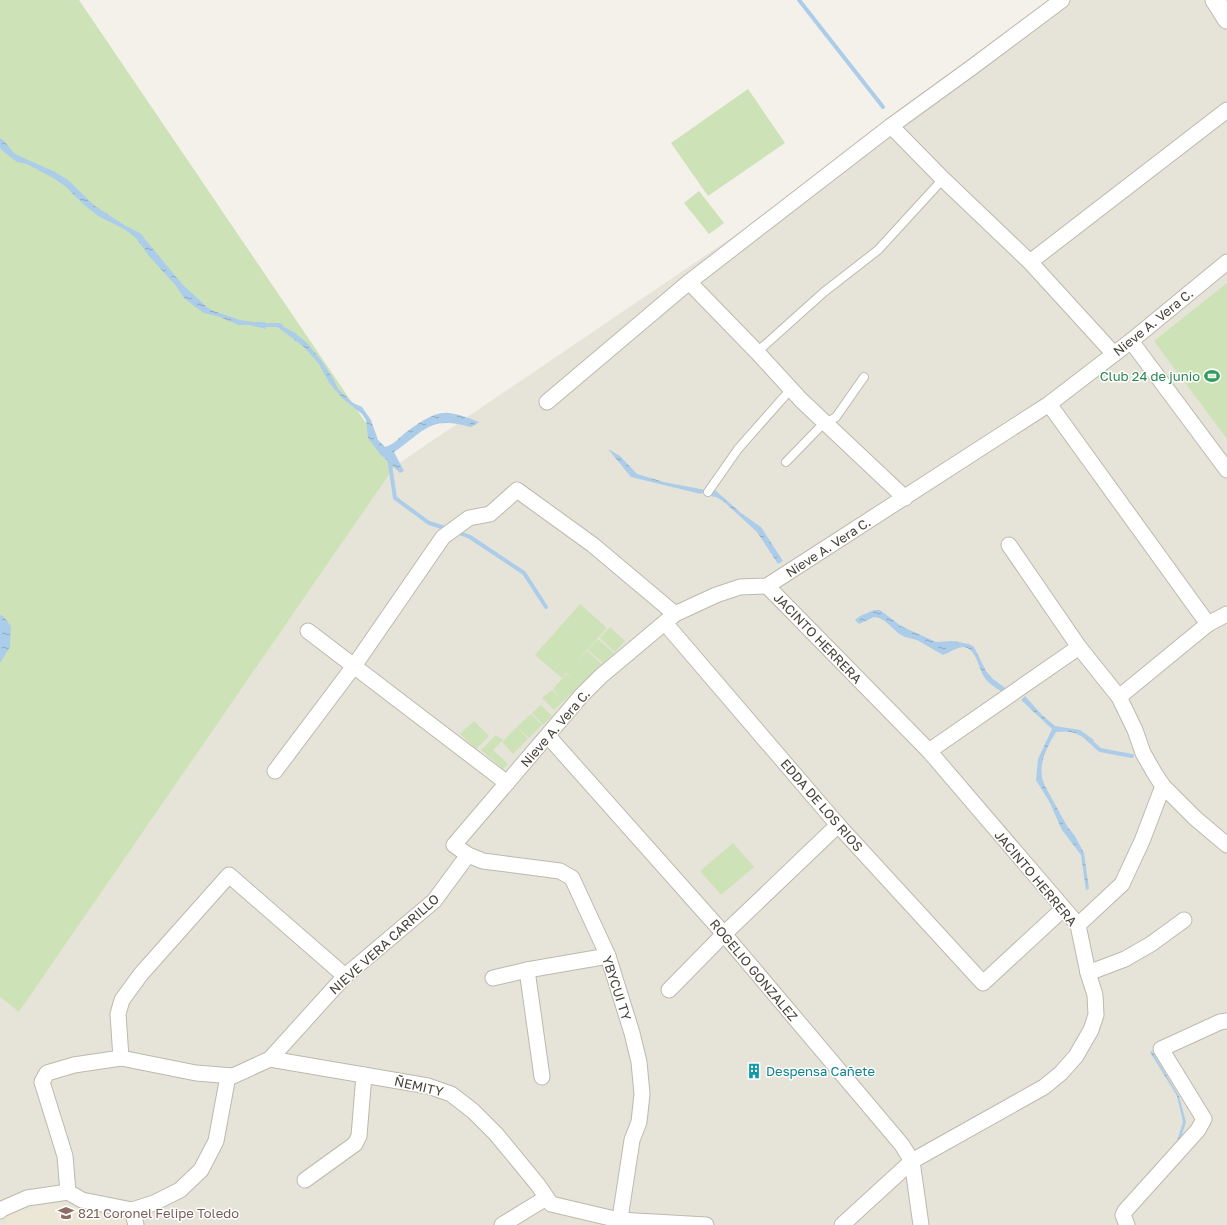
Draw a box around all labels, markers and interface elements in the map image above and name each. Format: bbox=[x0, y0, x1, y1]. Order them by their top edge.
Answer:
street label: Nieve A. Vera C. bbox=[1110, 285, 1196, 359]
sports icon: Club 24 de junio bbox=[1203, 367, 1221, 385]
place label: Club 24 de junio bbox=[1100, 368, 1200, 384]
street label: Nieve A. Vera C. bbox=[783, 514, 873, 580]
street label: JACINTO HERRERA bbox=[771, 589, 866, 687]
street label: Nieve A. Vera C. bbox=[517, 686, 593, 770]
street label: EDDA DE LOS RIOS bbox=[778, 756, 866, 854]
street label: JACINTO HERRERA bbox=[991, 827, 1081, 929]
street label: NIEVE VERA CARRILLO bbox=[326, 890, 442, 998]
street label: ROGELIO GONZALEZ bbox=[707, 916, 801, 1024]
street label: YBYCUI TY bbox=[599, 954, 635, 1023]
building icon: Despensa Cañete bbox=[745, 1062, 763, 1080]
place label: Despensa Cañete bbox=[766, 1063, 875, 1079]
street label: ÑEMITY bbox=[393, 1073, 446, 1100]
school or university icon: 821 Coronel Felipe Toledo bbox=[57, 1204, 75, 1222]
place label: 821 Coronel Felipe Toledo bbox=[78, 1205, 239, 1221]

